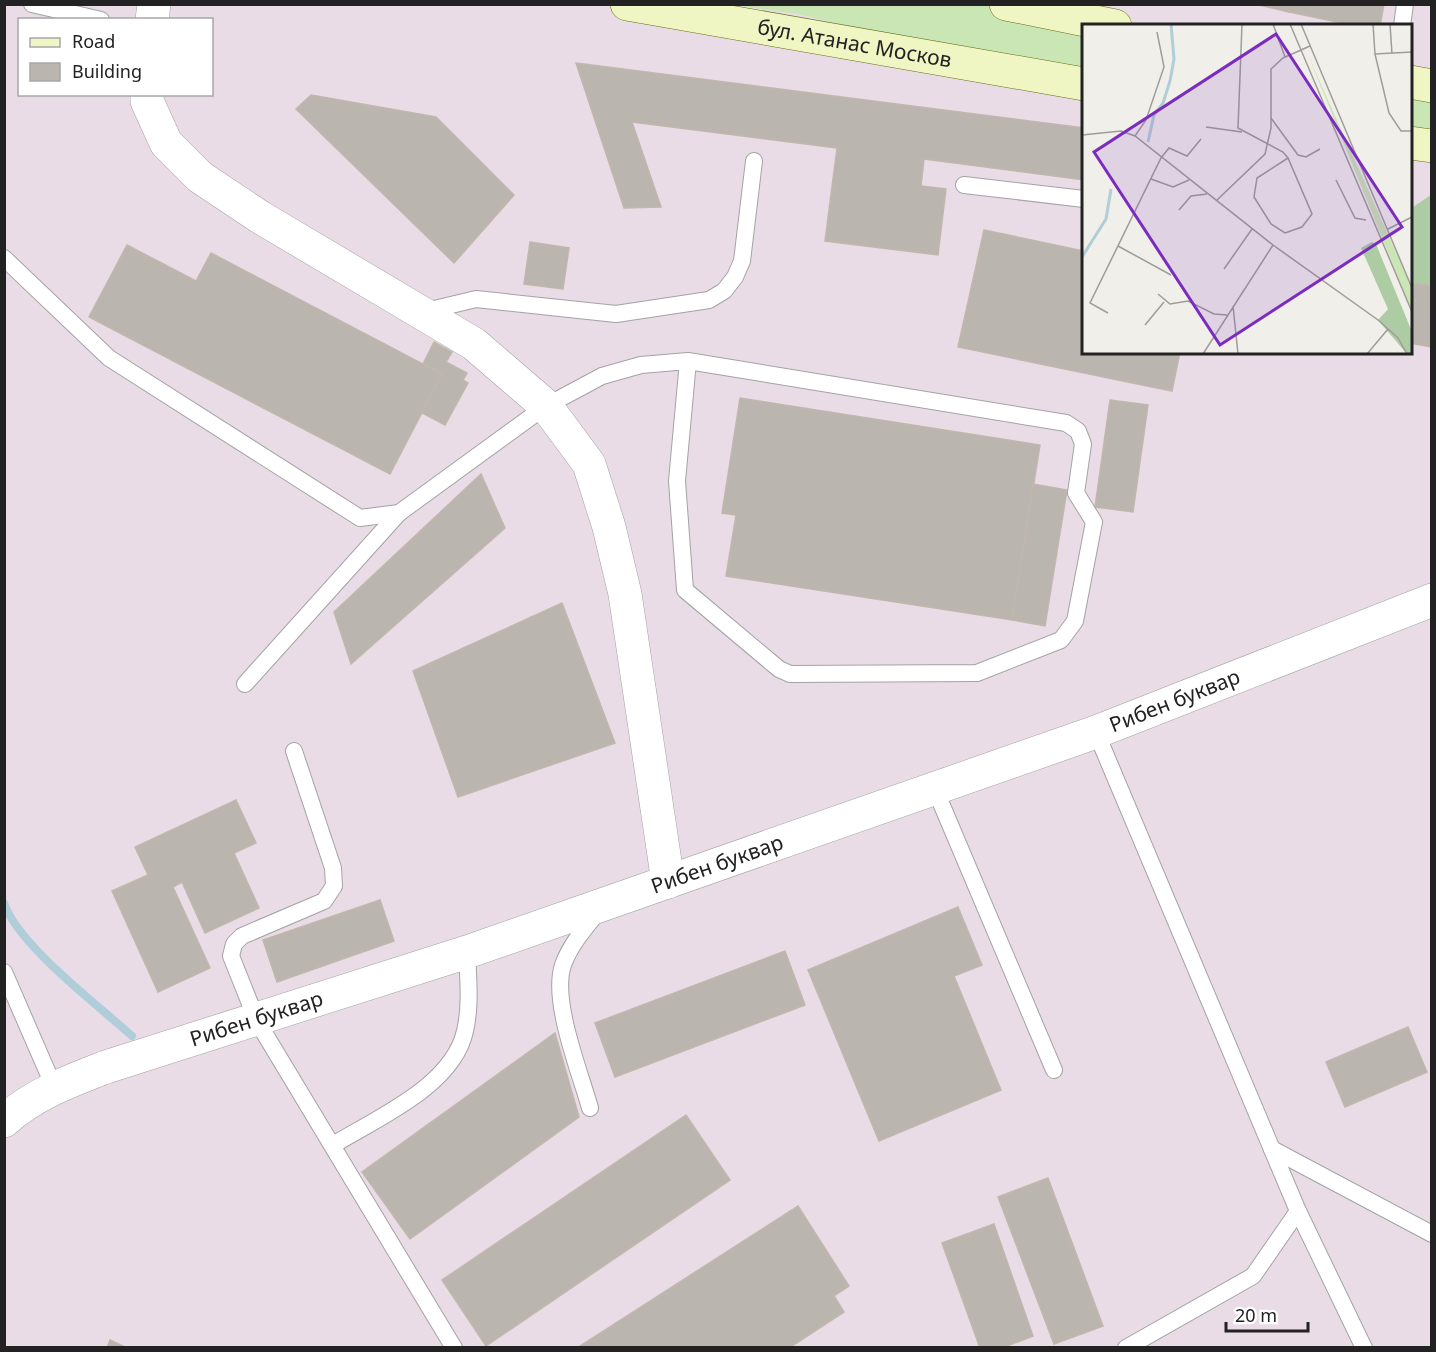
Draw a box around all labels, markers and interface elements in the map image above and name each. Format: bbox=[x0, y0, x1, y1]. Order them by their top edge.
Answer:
street label: бул. Атанас Москов bbox=[755, 12, 954, 74]
legend bbox=[18, 18, 213, 96]
inset map bbox=[1082, 24, 1412, 354]
text: Road bbox=[72, 29, 115, 53]
text: Building bbox=[72, 59, 142, 83]
street label: Рибен буквар bbox=[1105, 662, 1244, 738]
street label: Рибен буквар bbox=[647, 828, 787, 900]
street label: Рибен буквар bbox=[186, 984, 326, 1052]
scale bar bbox=[1226, 1295, 1308, 1333]
text: 20 m bbox=[1235, 1303, 1277, 1327]

